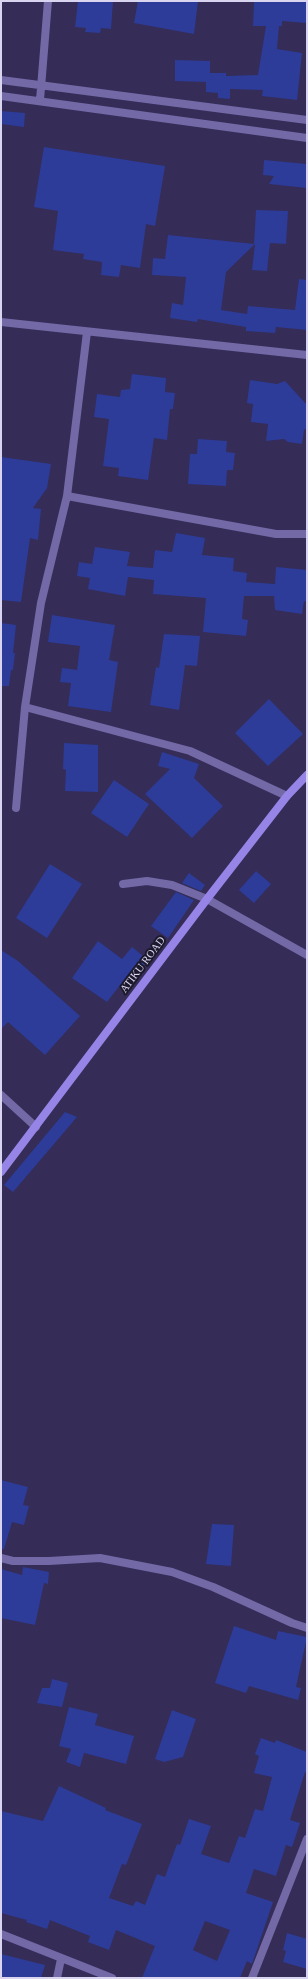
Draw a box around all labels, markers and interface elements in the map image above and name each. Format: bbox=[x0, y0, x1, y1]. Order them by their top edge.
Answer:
street label: ATIKU ROAD bbox=[118, 934, 168, 996]

